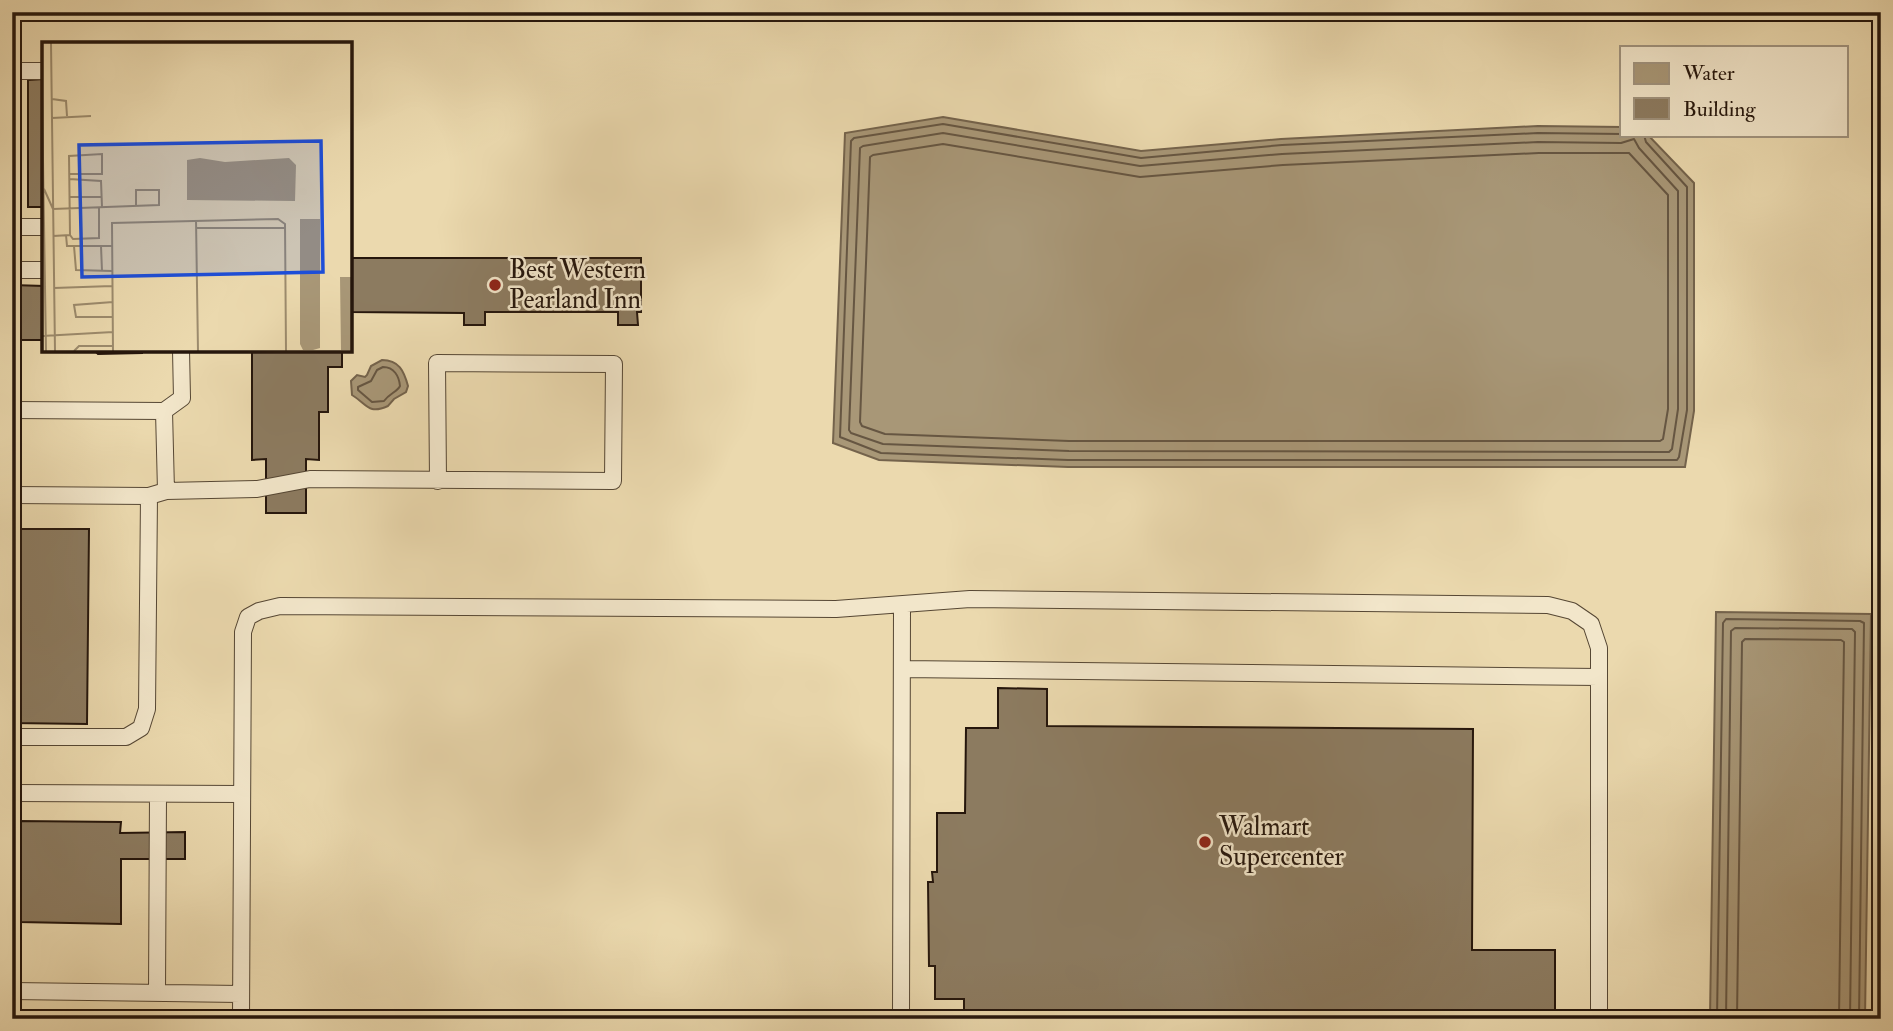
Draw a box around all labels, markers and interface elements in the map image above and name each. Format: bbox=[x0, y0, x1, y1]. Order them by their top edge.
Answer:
inset map bbox=[42, 42, 352, 352]
legend bbox=[1620, 46, 1848, 136]
text: Water bbox=[1682, 60, 1735, 87]
text: Building bbox=[1683, 96, 1756, 123]
place label: Best Western Pearland Inn bbox=[509, 254, 646, 316]
marker: Best Western Pearland Inn bbox=[487, 277, 503, 293]
place label: Walmart Supercenter bbox=[1218, 811, 1344, 874]
marker: Walmart Supercenter bbox=[1197, 834, 1213, 850]

